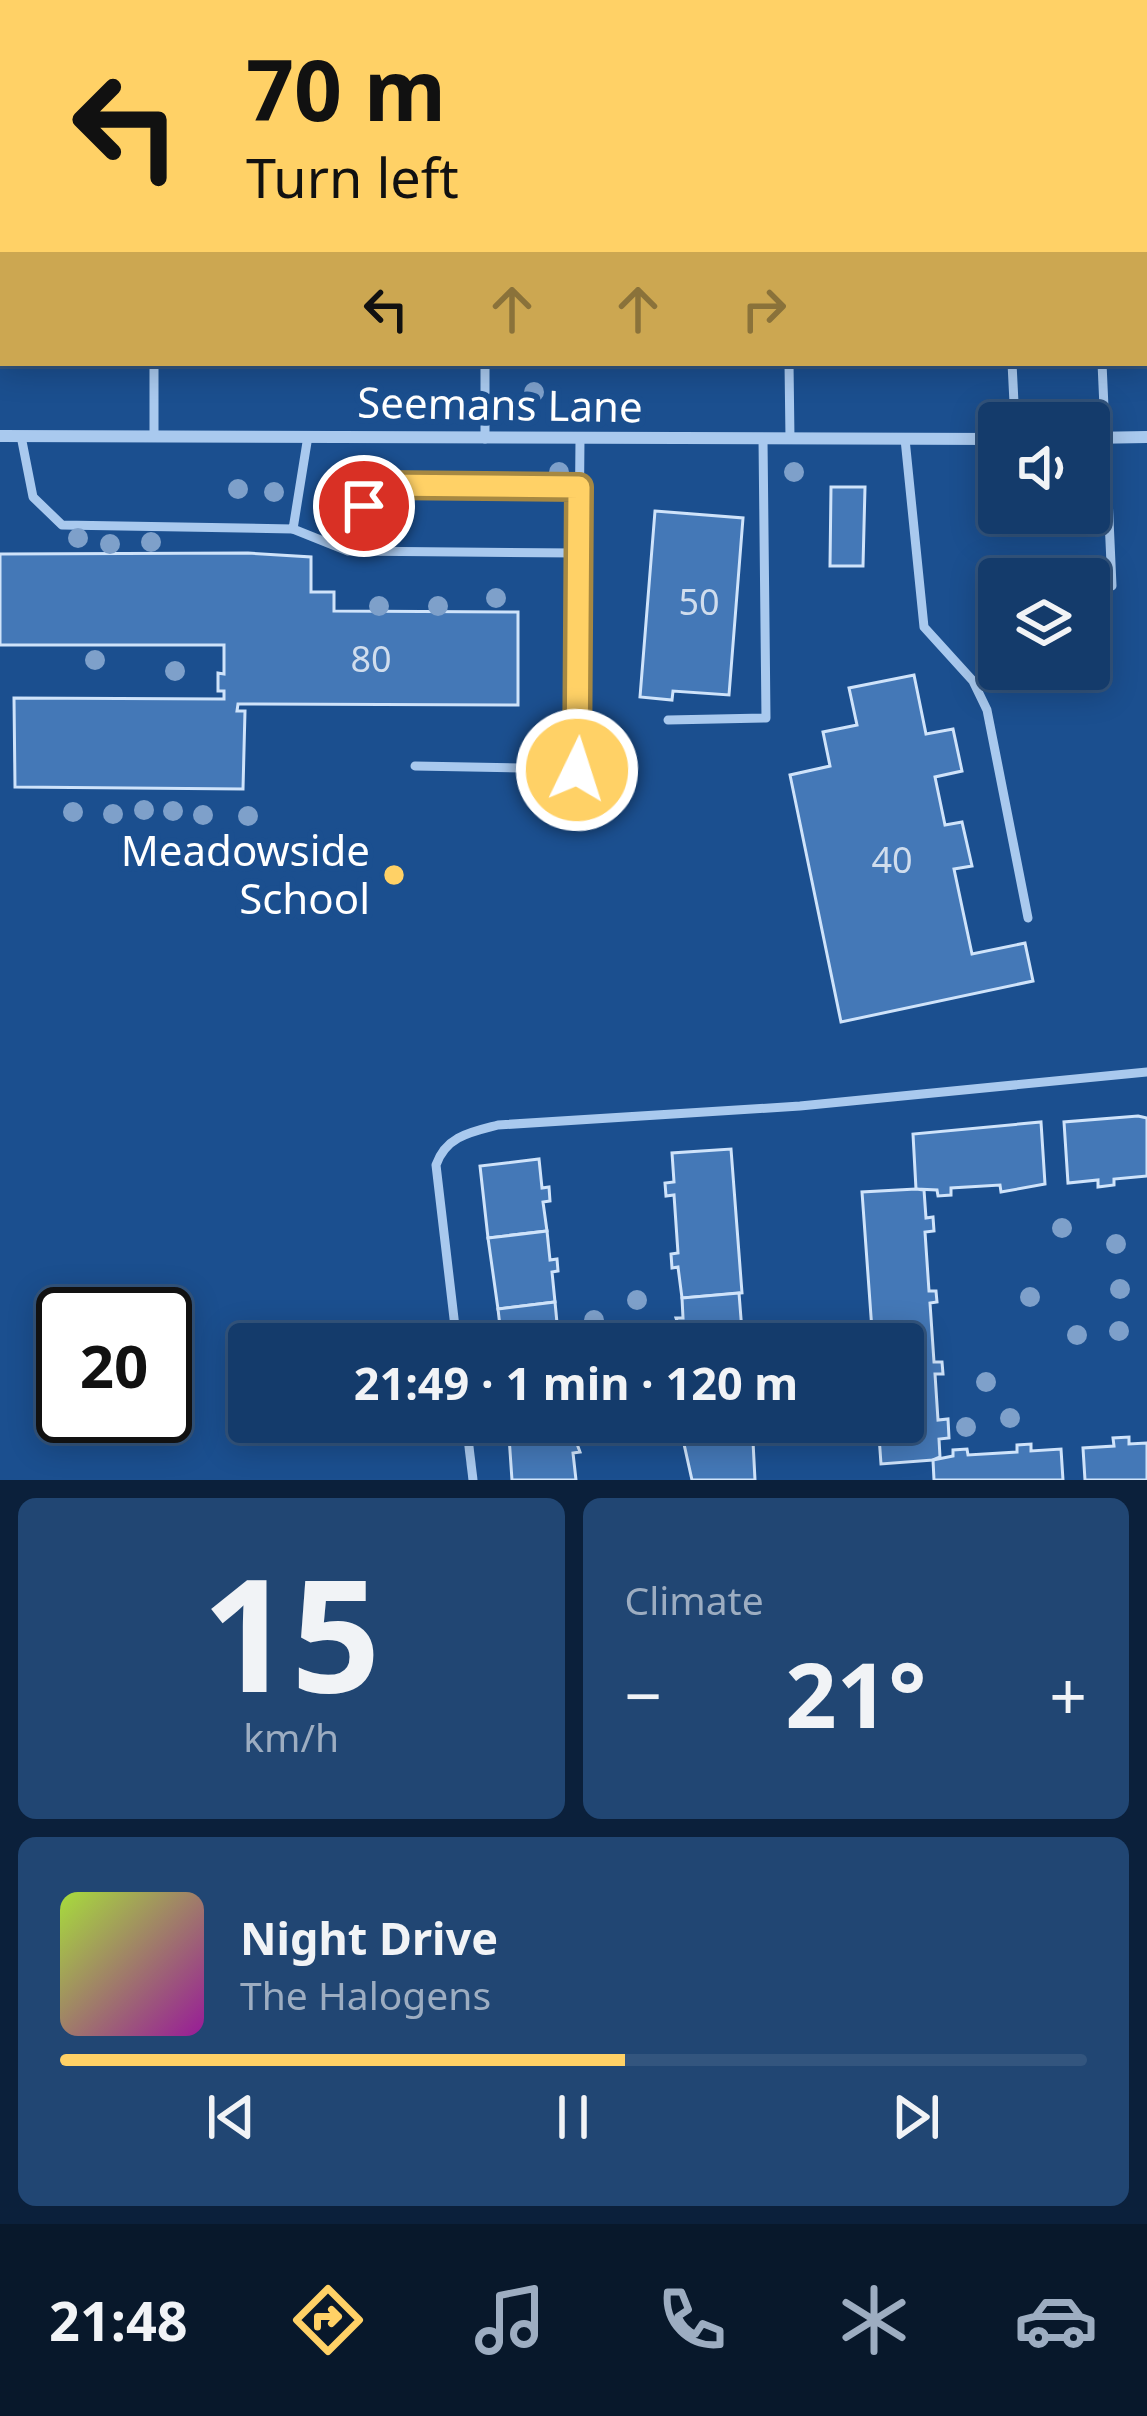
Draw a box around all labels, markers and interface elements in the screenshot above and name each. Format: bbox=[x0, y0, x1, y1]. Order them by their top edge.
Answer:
text: 70 m bbox=[246, 31, 446, 146]
icon: left bbox=[48, 48, 204, 204]
text: Turn left bbox=[246, 140, 459, 214]
icon: left bbox=[353, 276, 419, 342]
icon: ahead bbox=[479, 276, 545, 342]
icon: ahead bbox=[605, 276, 671, 342]
icon: right bbox=[731, 276, 797, 342]
street label: Seemans Lane bbox=[357, 373, 643, 434]
map controls bbox=[978, 402, 1110, 690]
button: sound bbox=[978, 402, 1110, 534]
pin bbox=[313, 455, 415, 557]
icon: arrive bbox=[331, 473, 397, 539]
button: layers bbox=[978, 558, 1110, 690]
house number: 50 bbox=[678, 577, 720, 626]
house number: 80 bbox=[350, 634, 392, 683]
position arrow bbox=[514, 707, 640, 833]
place label: Meadowside School bbox=[121, 821, 370, 926]
house number: 40 bbox=[871, 835, 913, 884]
marker: Meadowside School bbox=[381, 862, 407, 888]
speed limit sign: 20 bbox=[36, 1287, 192, 1443]
text: 21:49 · 1 min · 120 m bbox=[354, 1352, 798, 1413]
text: 15 bbox=[202, 1525, 380, 1738]
text: Climate bbox=[625, 1573, 764, 1626]
text: 21° bbox=[785, 1632, 926, 1754]
text: − bbox=[625, 1649, 662, 1739]
text: + bbox=[1049, 1649, 1087, 1739]
text: km/h bbox=[243, 1710, 339, 1763]
text: Night Drive bbox=[240, 1907, 498, 1968]
text: The Halogens bbox=[240, 1968, 491, 2021]
icon: previous bbox=[198, 2084, 264, 2150]
icon: pause bbox=[540, 2084, 606, 2150]
icon: next bbox=[883, 2084, 949, 2150]
icon: directions bbox=[286, 2278, 370, 2362]
icon: music bbox=[468, 2278, 552, 2362]
icon: phone bbox=[650, 2278, 734, 2362]
icon: climate bbox=[832, 2278, 916, 2362]
icon: car bbox=[1014, 2278, 1098, 2362]
text: 21:48 bbox=[49, 2283, 188, 2357]

